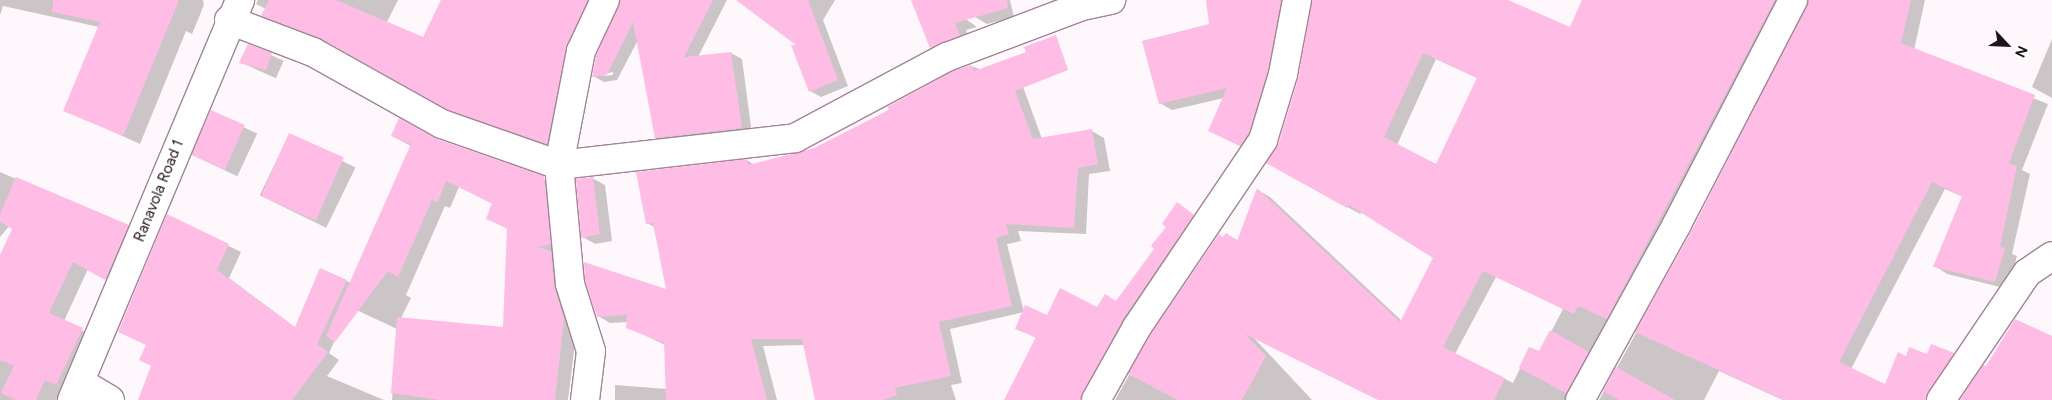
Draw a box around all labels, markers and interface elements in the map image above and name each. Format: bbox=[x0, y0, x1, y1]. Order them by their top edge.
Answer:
north arrow bbox=[1982, 20, 2032, 70]
text: N bbox=[2011, 43, 2031, 60]
street label: Ranavola Road 1 bbox=[130, 137, 188, 245]

